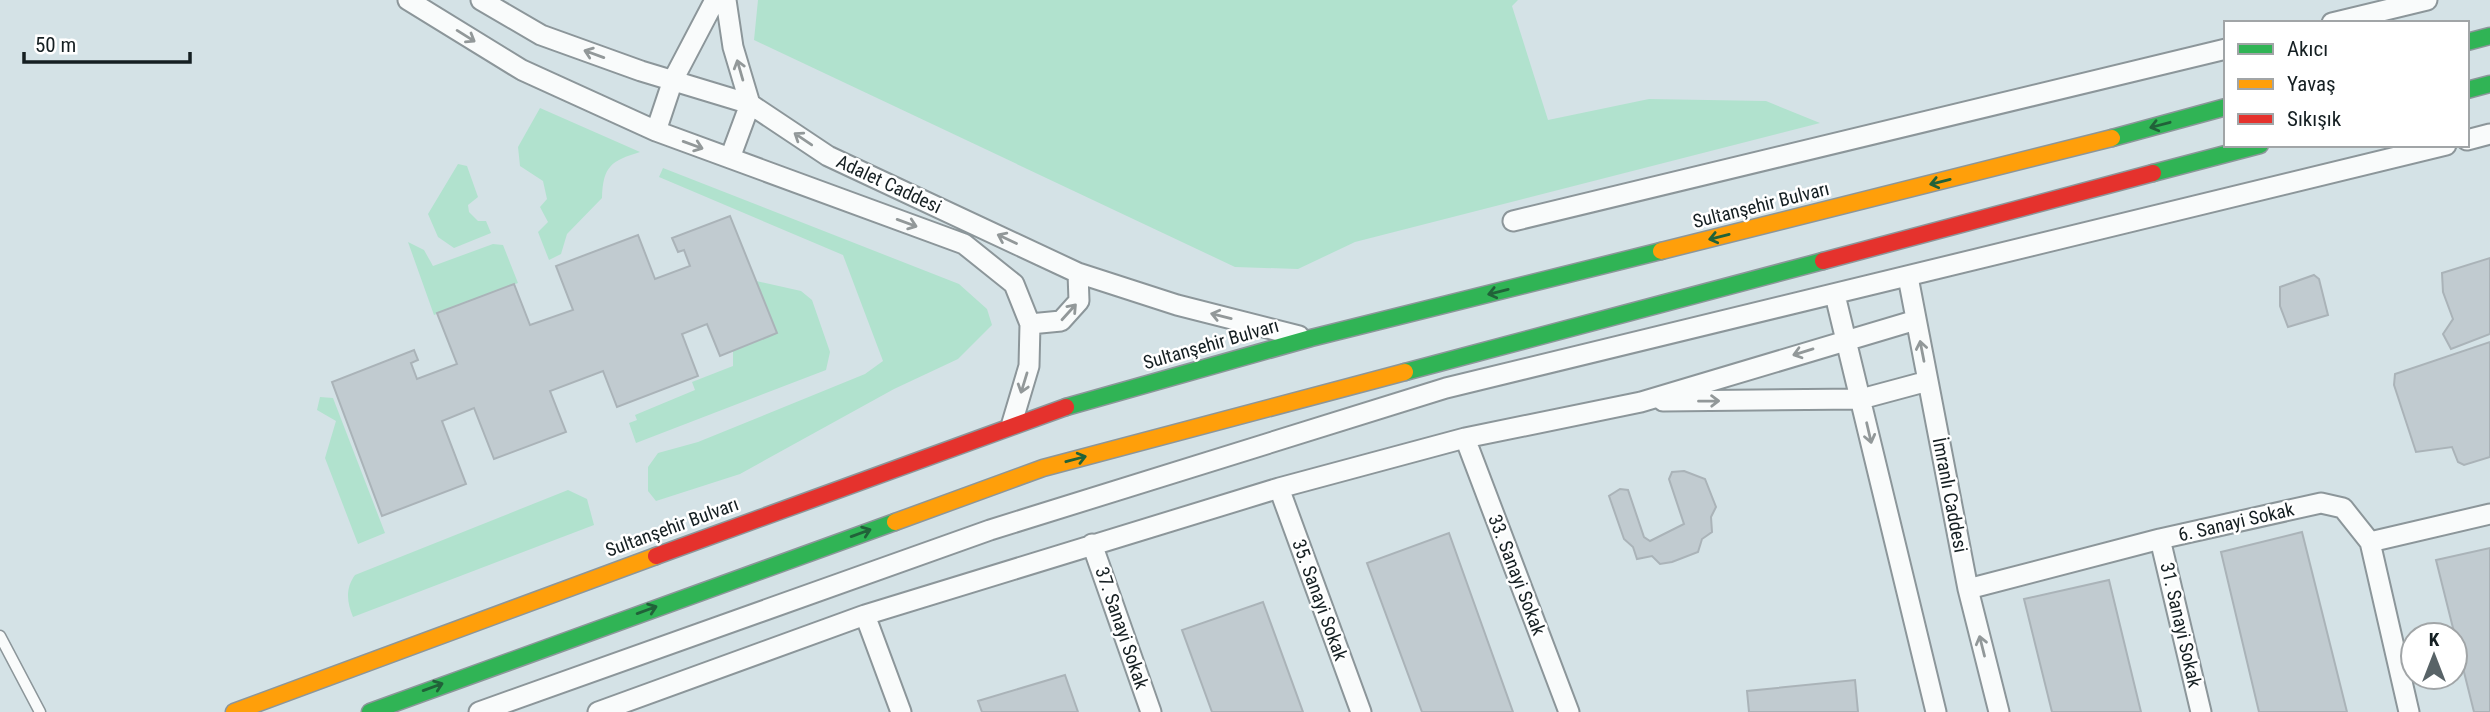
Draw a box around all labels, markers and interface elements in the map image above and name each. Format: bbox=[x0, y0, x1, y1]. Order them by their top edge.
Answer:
scale bar bbox=[24, 21, 191, 65]
legend bbox=[2224, 21, 2469, 147]
one-way arrow bbox=[456, 29, 476, 43]
text: 50 m bbox=[35, 33, 76, 57]
text: Akıcı bbox=[2287, 37, 2328, 61]
one-way arrow bbox=[584, 47, 606, 59]
one-way arrow bbox=[732, 59, 745, 81]
text: Yavaş bbox=[2287, 72, 2336, 96]
text: Sıkışık bbox=[2287, 107, 2342, 131]
one-way arrow bbox=[2149, 119, 2171, 132]
one-way arrow bbox=[794, 132, 813, 147]
one-way arrow bbox=[681, 139, 703, 152]
street label: Adalet Caddesi bbox=[833, 150, 945, 218]
one-way arrow bbox=[1929, 176, 1952, 190]
street label: Sultanşehir Bulvarı bbox=[1690, 177, 1832, 233]
one-way arrow bbox=[895, 218, 917, 230]
one-way arrow bbox=[1708, 231, 1731, 244]
one-way arrow bbox=[997, 232, 1018, 246]
one-way arrow bbox=[1487, 286, 1510, 299]
one-way arrow bbox=[1060, 304, 1077, 321]
one-way arrow bbox=[1210, 309, 1233, 322]
street label: Sultanşehir Bulvarı bbox=[1141, 314, 1281, 374]
one-way arrow bbox=[1915, 340, 1928, 363]
one-way arrow bbox=[1792, 346, 1814, 359]
one-way arrow bbox=[1016, 371, 1029, 393]
one-way arrow bbox=[1698, 394, 1721, 408]
one-way arrow bbox=[1863, 421, 1877, 444]
street label: İmranlı Caddesi bbox=[1928, 436, 1972, 554]
one-way arrow bbox=[1065, 452, 1087, 465]
street label: Sultanşehir Bulvarı bbox=[602, 492, 742, 562]
street label: 6. Sanayi Sokak bbox=[2176, 497, 2297, 546]
street label: 33. Sanayi Sokak bbox=[1483, 511, 1551, 639]
one-way arrow bbox=[850, 526, 872, 538]
street label: 35. Sanayi Sokak bbox=[1287, 536, 1353, 664]
street label: 31. Sanayi Sokak bbox=[2155, 560, 2207, 690]
street label: 37. Sanayi Sokak bbox=[1090, 564, 1154, 692]
one-way arrow bbox=[636, 603, 658, 615]
north arrow bbox=[2399, 621, 2469, 691]
text: K bbox=[2429, 628, 2440, 651]
one-way arrow bbox=[1975, 635, 1988, 658]
one-way arrow bbox=[422, 680, 444, 692]

